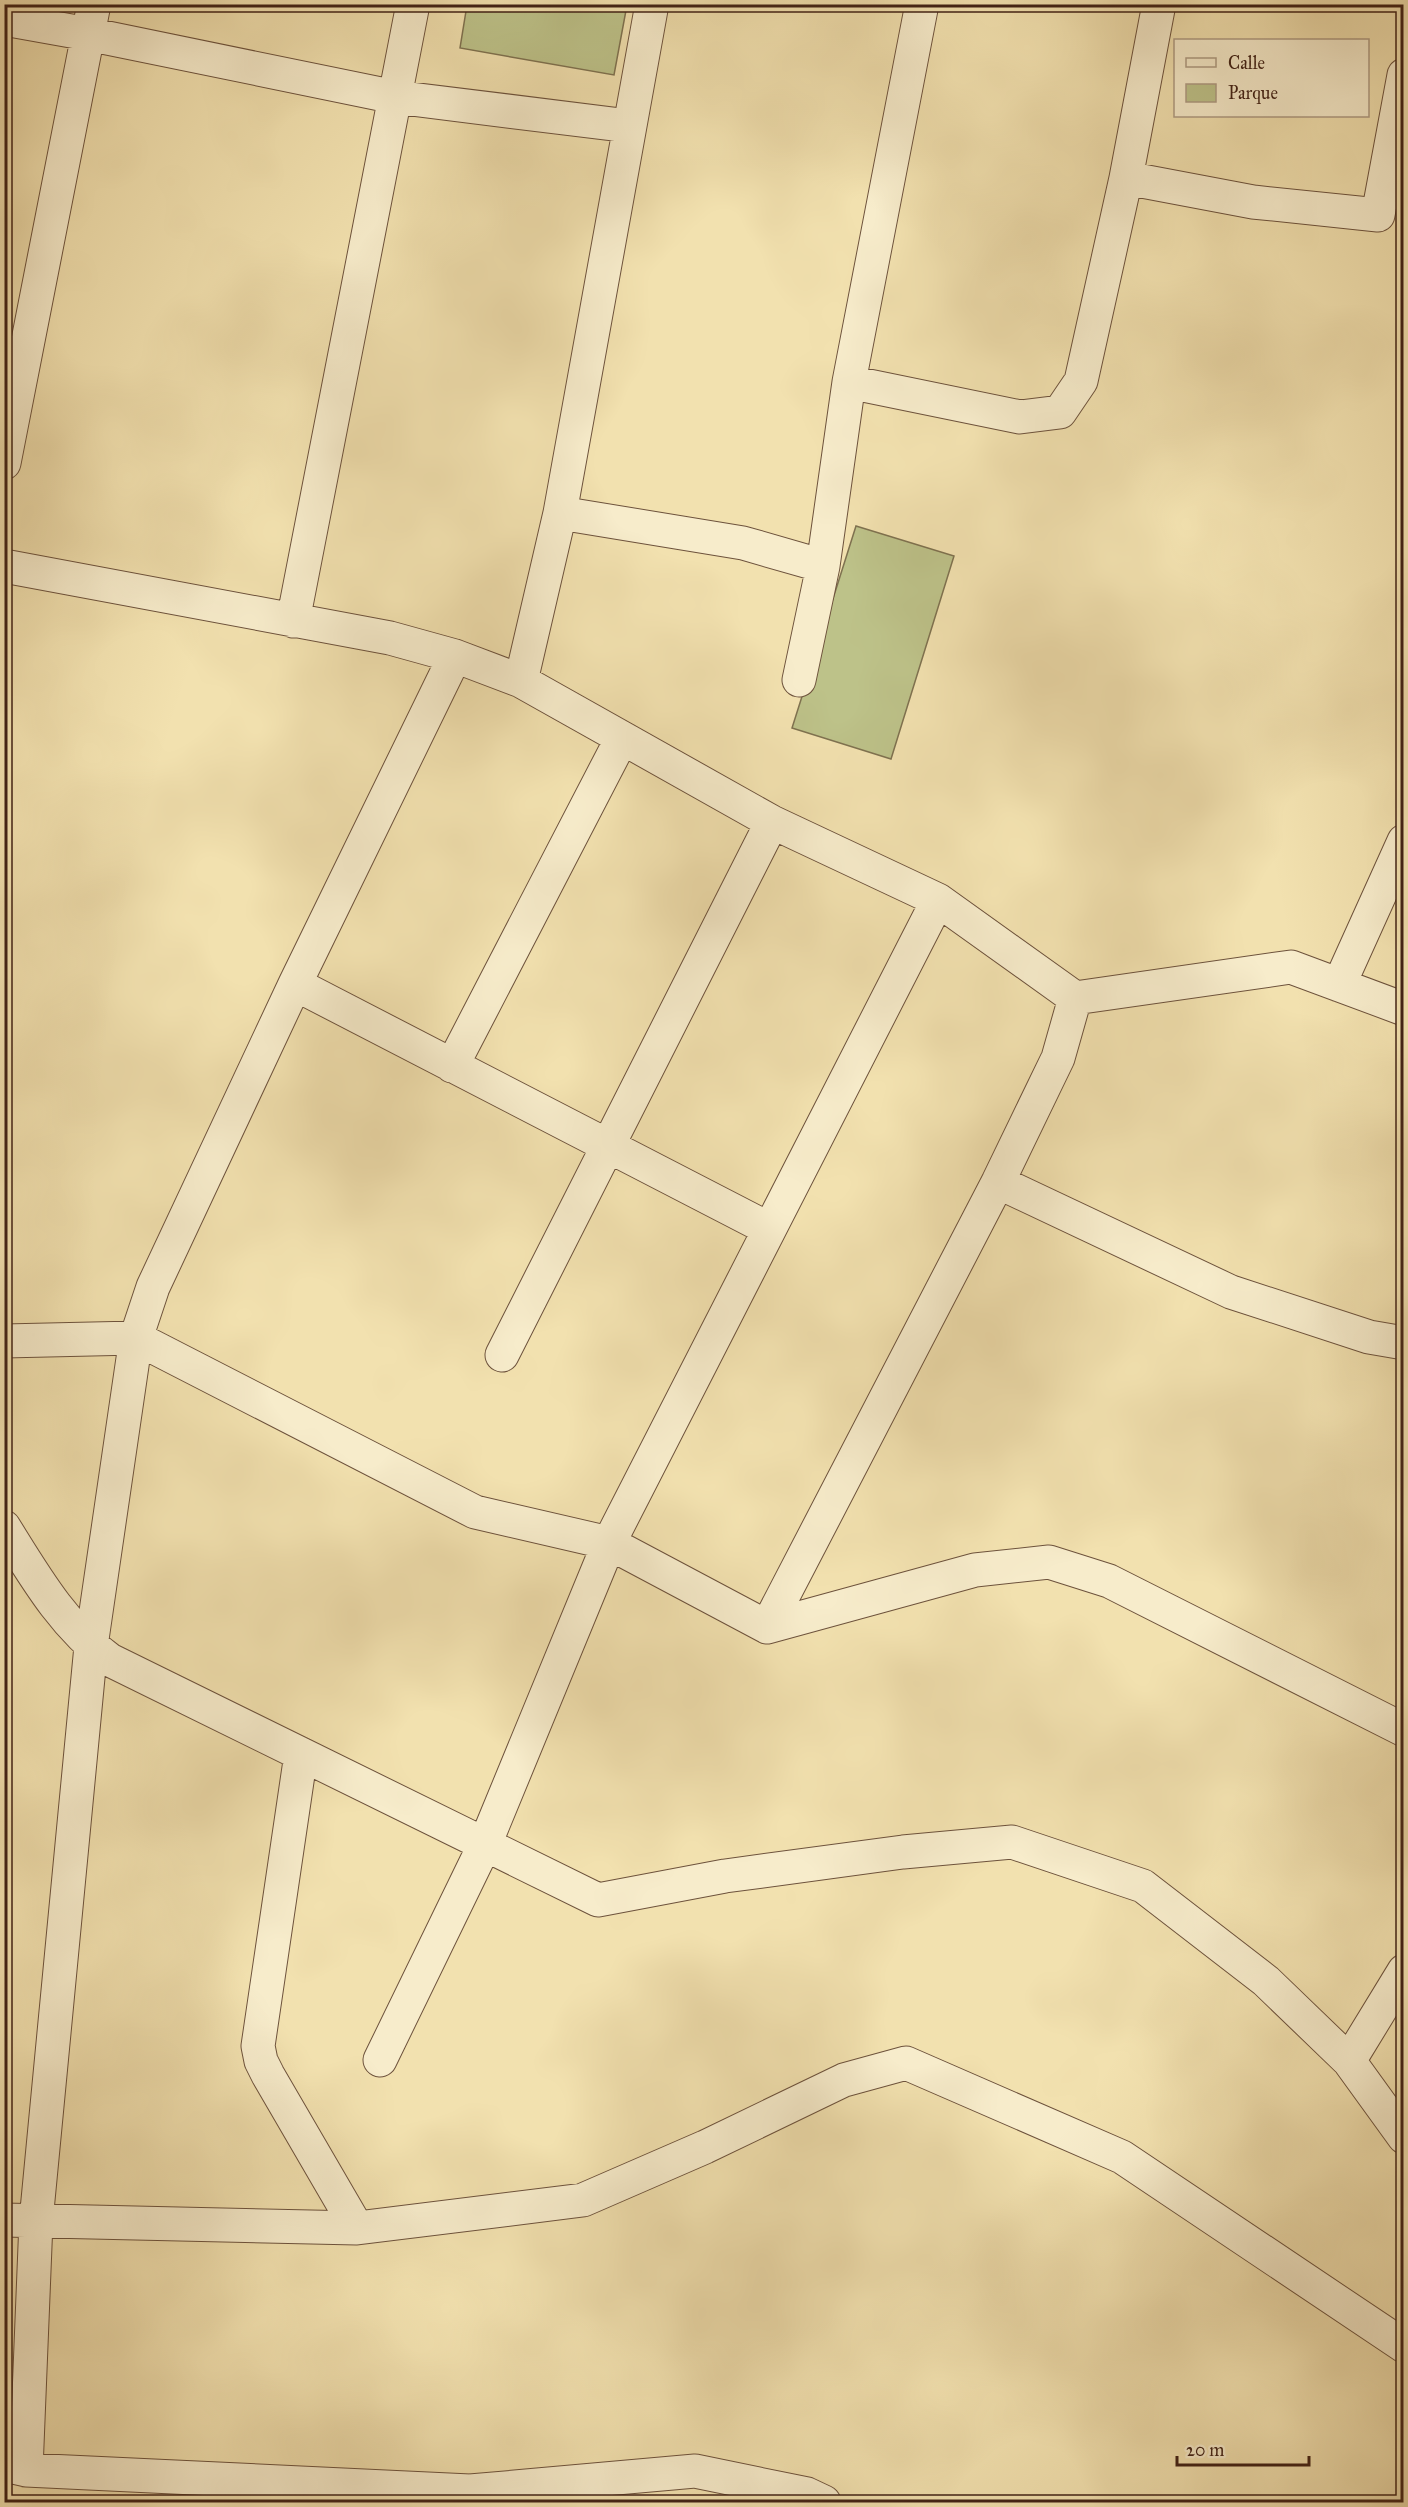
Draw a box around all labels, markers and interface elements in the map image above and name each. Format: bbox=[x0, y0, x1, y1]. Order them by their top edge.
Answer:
legend bbox=[1174, 39, 1369, 117]
text: Calle bbox=[1228, 52, 1265, 74]
text: Parque bbox=[1228, 82, 1278, 105]
scale bar bbox=[1177, 2429, 1309, 2467]
text: 20 m bbox=[1186, 2439, 1224, 2461]

